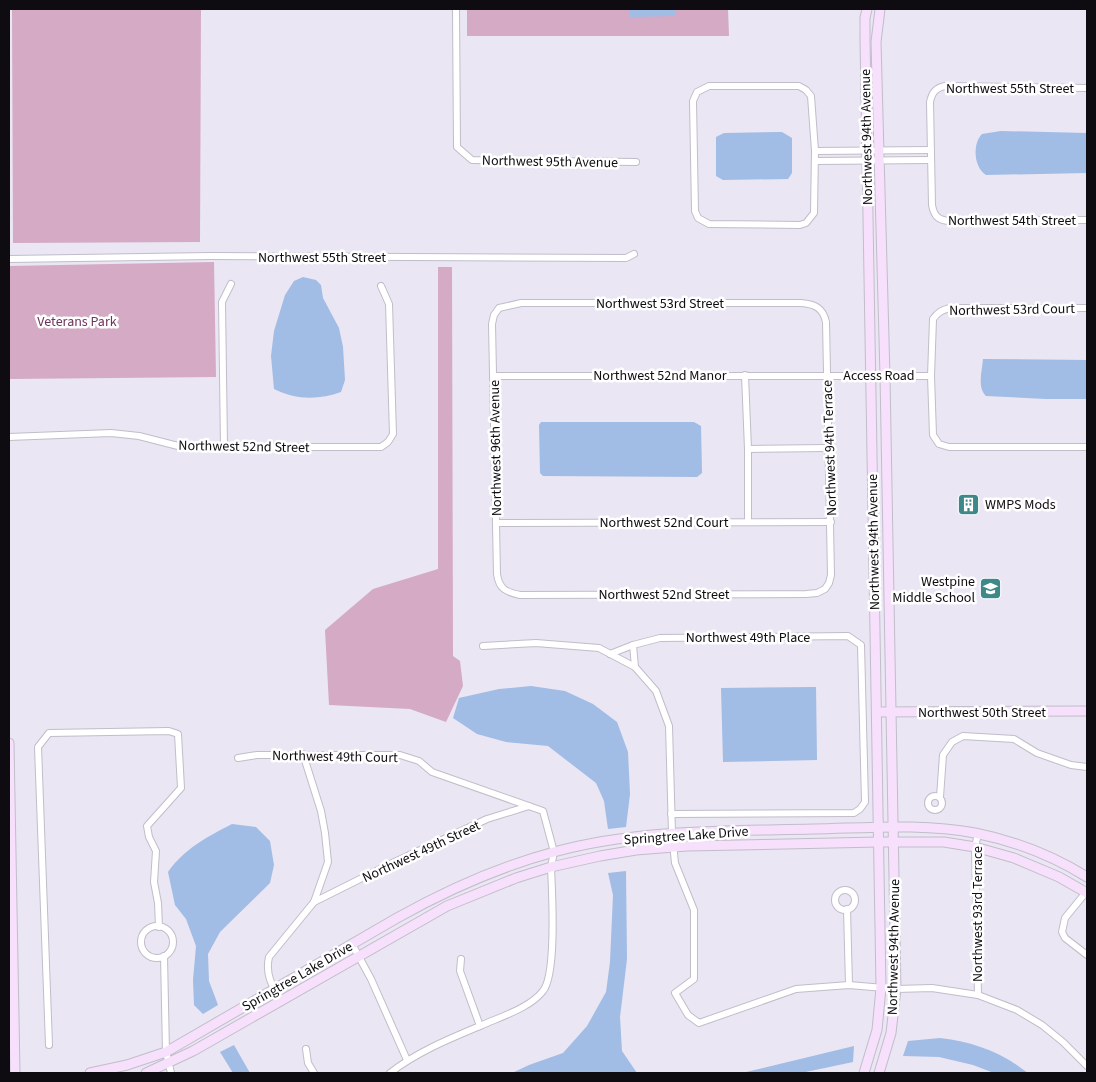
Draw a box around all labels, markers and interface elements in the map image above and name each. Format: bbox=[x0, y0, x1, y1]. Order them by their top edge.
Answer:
street label: Northwest 94th Avenue bbox=[856, 69, 878, 205]
street label: Northwest 55th Street bbox=[946, 79, 1074, 99]
street label: Northwest 95th Avenue bbox=[482, 151, 618, 173]
street label: Northwest 54th Street bbox=[948, 211, 1076, 231]
street label: Northwest 55th Street bbox=[258, 248, 386, 268]
street label: Northwest 53rd Street bbox=[596, 294, 724, 314]
street label: Northwest 53rd Court bbox=[949, 299, 1075, 321]
park label: Veterans Park bbox=[37, 312, 117, 332]
street label: Northwest 52nd Manor bbox=[593, 366, 727, 386]
street label: Access Road bbox=[843, 366, 915, 386]
street label: Northwest 96th Avenue bbox=[485, 380, 507, 516]
street label: Northwest 94th Terrace bbox=[818, 380, 842, 516]
street label: Northwest 52nd Street bbox=[178, 436, 310, 458]
street label: Northwest 94th Avenue bbox=[863, 474, 885, 610]
building icon: WMPS Mods bbox=[957, 492, 981, 516]
place label: WMPS Mods bbox=[985, 495, 1056, 515]
street label: Northwest 52nd Court bbox=[600, 513, 729, 533]
place label: Westpine Middle School bbox=[892, 572, 975, 608]
school or university icon: Westpine Middle School bbox=[979, 577, 1003, 601]
street label: Northwest 52nd Street bbox=[598, 585, 730, 605]
street label: Northwest 49th Place bbox=[686, 628, 810, 648]
street label: Northwest 50th Street bbox=[918, 703, 1046, 723]
street label: Northwest 49th Court bbox=[272, 746, 398, 768]
street label: Northwest 49th Street bbox=[359, 816, 484, 888]
street label: Springtree Lake Drive bbox=[623, 822, 749, 850]
street label: Northwest 93rd Terrace bbox=[968, 846, 988, 982]
street label: Northwest 94th Avenue bbox=[883, 879, 905, 1015]
street label: Springtree Lake Drive bbox=[238, 937, 357, 1017]

